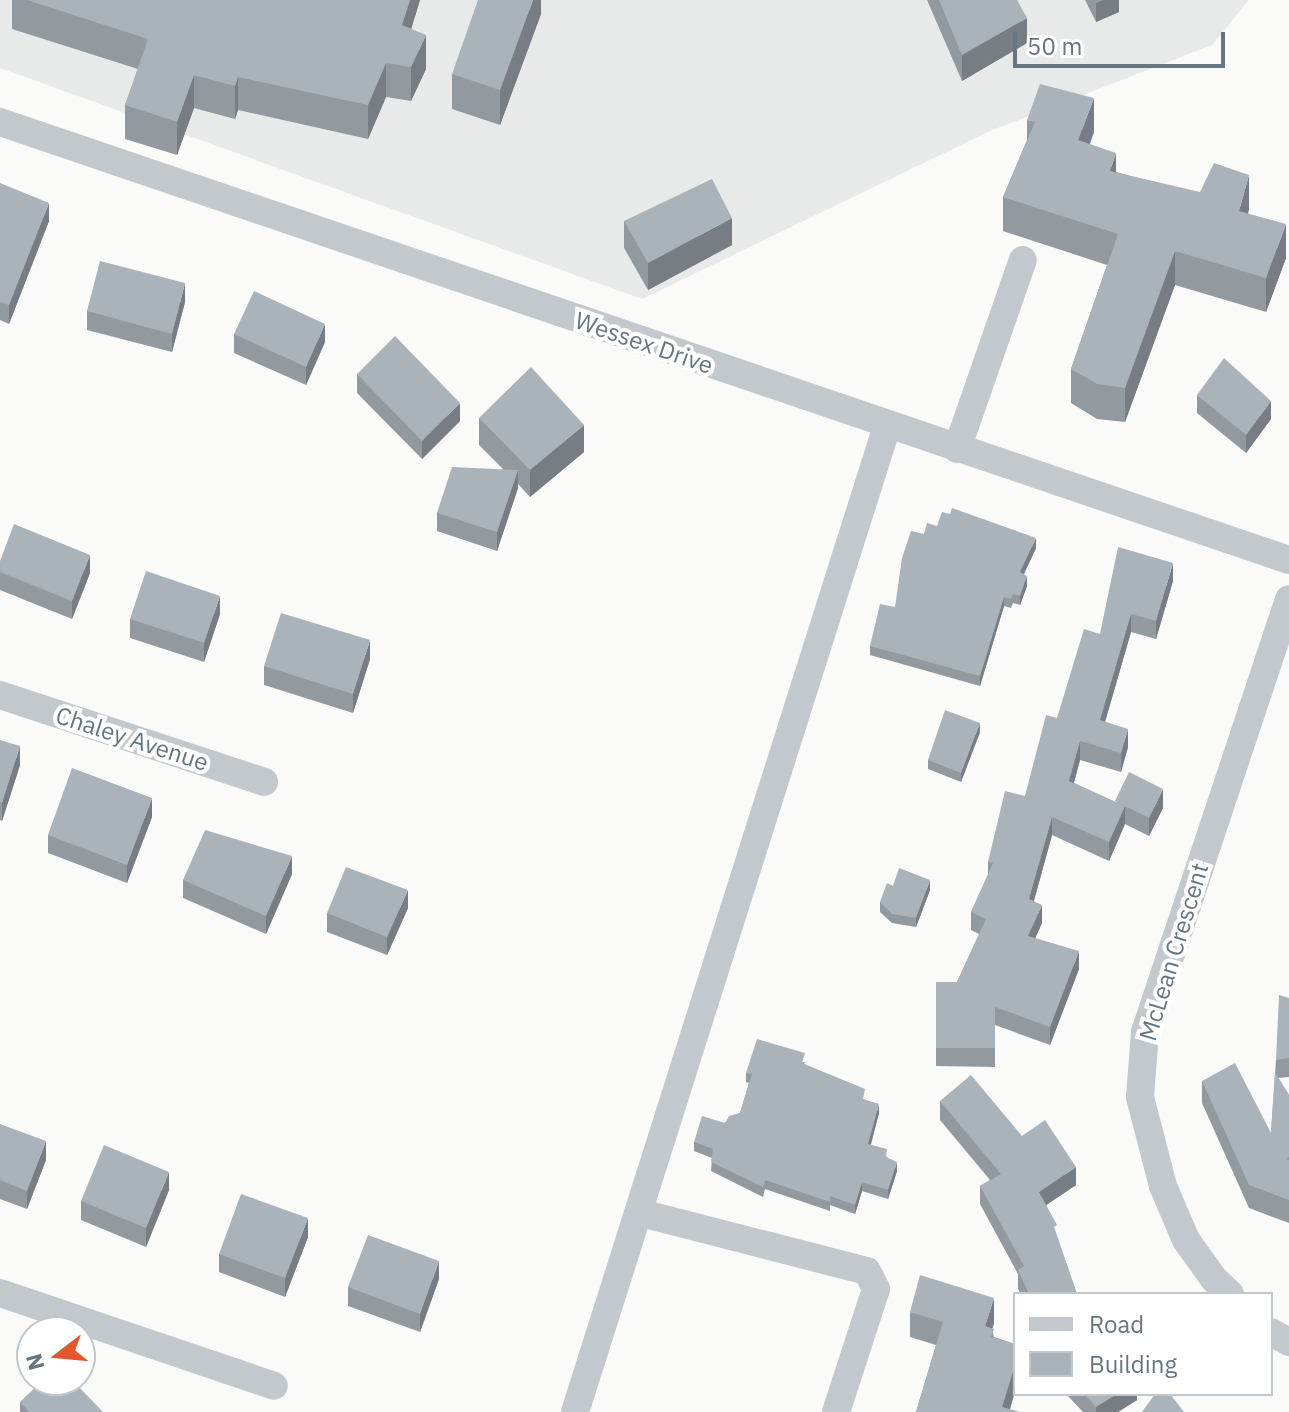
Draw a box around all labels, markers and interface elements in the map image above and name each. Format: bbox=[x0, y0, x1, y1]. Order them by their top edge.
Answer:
scale bar bbox=[1017, 16, 1229, 66]
text: 50 m bbox=[1027, 30, 1082, 62]
street label: Wessex Drive bbox=[571, 306, 717, 380]
street label: Chaley Avenue bbox=[52, 701, 212, 777]
street label: McLean Crescent bbox=[1133, 860, 1215, 1044]
legend bbox=[1013, 1292, 1273, 1396]
text: Road bbox=[1089, 1308, 1144, 1340]
north arrow bbox=[16, 1316, 96, 1396]
text: Building bbox=[1089, 1348, 1177, 1380]
text: N bbox=[18, 1351, 51, 1374]

